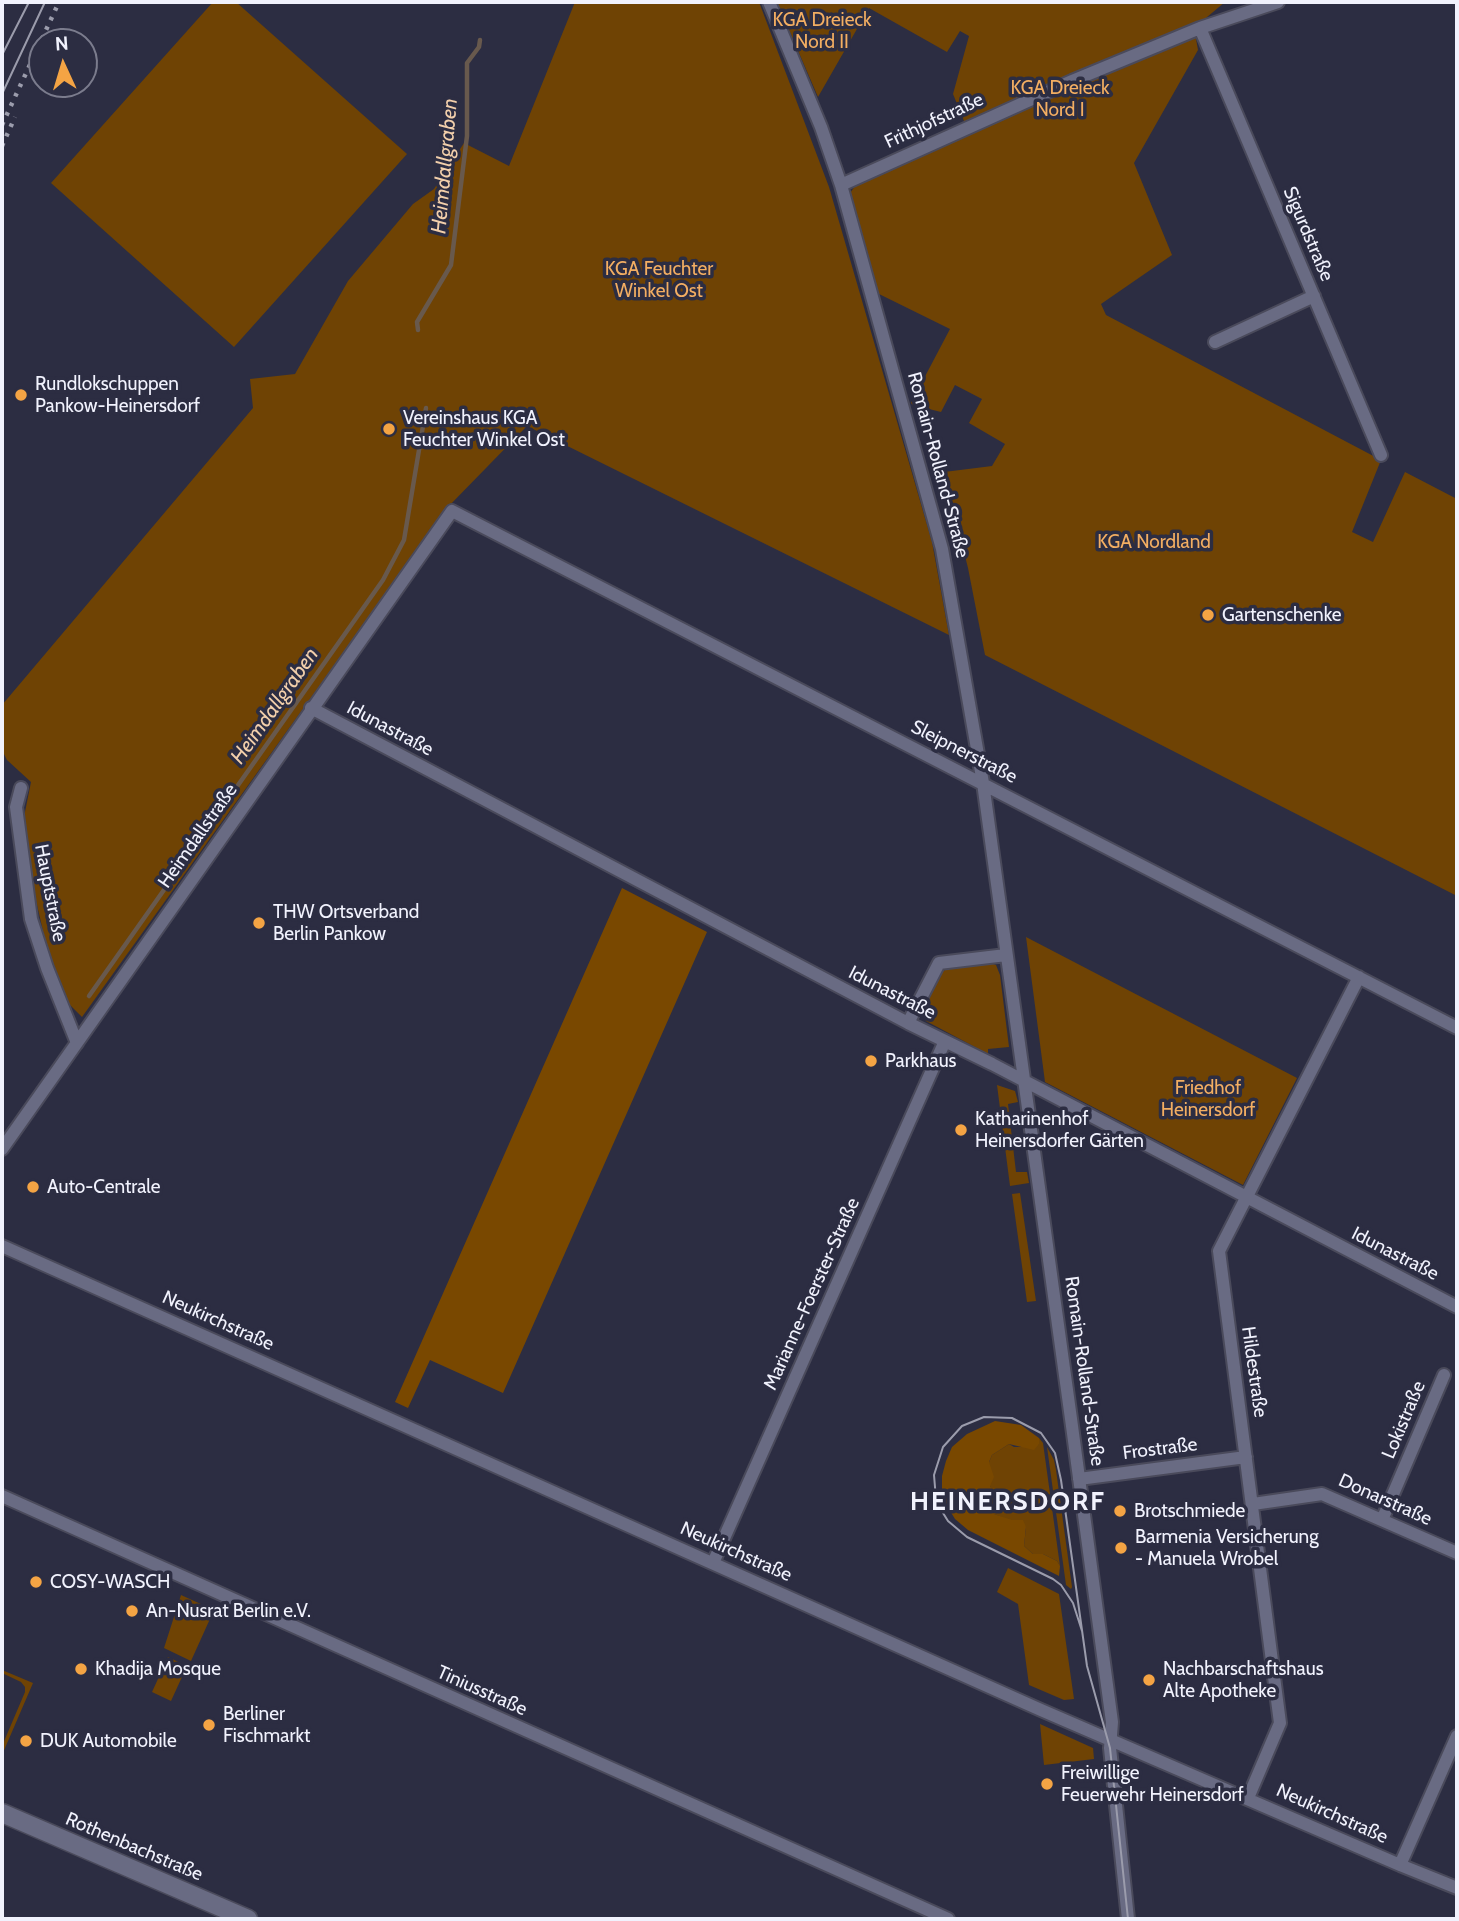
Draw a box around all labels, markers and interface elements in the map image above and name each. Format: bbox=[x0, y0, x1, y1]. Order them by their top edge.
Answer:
park label: KGA Dreieck Nord II bbox=[772, 9, 872, 53]
north arrow bbox=[28, 28, 98, 98]
text: N bbox=[54, 32, 69, 55]
park label: KGA Dreieck Nord I bbox=[1010, 77, 1110, 121]
street label: Frithjofstraße bbox=[881, 88, 987, 154]
water label: Heimdallgraben bbox=[427, 97, 463, 235]
street label: Sigurdstraße bbox=[1278, 183, 1338, 285]
park label: KGA Feuchter Winkel Ost bbox=[605, 258, 713, 302]
street label: Romain-Rolland-Straße bbox=[902, 370, 974, 560]
place label: Rundlokschuppen Pankow-Heinersdorf bbox=[35, 373, 200, 417]
marker: Rundlokschuppen Pankow-Heinersdorf bbox=[13, 387, 29, 403]
place label: Vereinshaus KGA Feuchter Winkel Ost bbox=[403, 407, 565, 451]
marker: Vereinshaus KGA Feuchter Winkel Ost bbox=[381, 421, 397, 437]
park label: KGA Nordland bbox=[1097, 531, 1211, 553]
place label: Gartenschenke bbox=[1222, 604, 1342, 626]
marker: Gartenschenke bbox=[1200, 607, 1216, 623]
water label: Heimdallgraben bbox=[226, 643, 324, 769]
street label: Idunastraße bbox=[343, 697, 437, 761]
street label: Sleipnerstraße bbox=[907, 716, 1021, 788]
street label: Heimdallstraße bbox=[154, 779, 242, 893]
street label: Hauptstraße bbox=[29, 842, 71, 944]
place label: THW Ortsverband Berlin Pankow bbox=[273, 901, 419, 945]
marker: THW Ortsverband Berlin Pankow bbox=[251, 915, 267, 931]
street label: Idunastraße bbox=[845, 961, 939, 1025]
place label: Parkhaus bbox=[885, 1050, 956, 1072]
marker: Parkhaus bbox=[863, 1053, 879, 1069]
park label: Friedhof Heinersdorf bbox=[1161, 1077, 1255, 1121]
place label: Katharinenhof Heinersdorfer Gärten bbox=[975, 1108, 1144, 1152]
marker: Katharinenhof Heinersdorfer Gärten bbox=[953, 1122, 969, 1138]
place label: Auto-Centrale bbox=[47, 1176, 160, 1198]
marker: Auto-Centrale bbox=[25, 1179, 41, 1195]
street label: Marianne-Foerster-Straße bbox=[759, 1194, 865, 1394]
street label: Idunastraße bbox=[1348, 1222, 1442, 1286]
street label: Romain-Rolland-Straße bbox=[1059, 1275, 1109, 1467]
street label: Neukirchstraße bbox=[159, 1286, 277, 1356]
street label: Hildestraße bbox=[1236, 1325, 1272, 1419]
street label: Lokistraße bbox=[1377, 1378, 1431, 1462]
street label: Frostraße bbox=[1121, 1433, 1199, 1465]
street label: Donarstraße bbox=[1335, 1469, 1435, 1531]
district label: HEINERSDORF bbox=[911, 1486, 1105, 1518]
place label: Brotschmiede bbox=[1134, 1500, 1245, 1522]
marker: Brotschmiede bbox=[1112, 1503, 1128, 1519]
street label: Neukirchstraße bbox=[677, 1517, 795, 1587]
place label: Barmenia Versicherung - Manuela Wrobel bbox=[1135, 1526, 1319, 1570]
marker: Barmenia Versicherung - Manuela Wrobel bbox=[1113, 1540, 1129, 1556]
place label: COSY-WASCH bbox=[50, 1571, 170, 1593]
marker: COSY-WASCH bbox=[28, 1574, 44, 1590]
place label: An-Nusrat Berlin e.V. bbox=[146, 1600, 311, 1622]
marker: An-Nusrat Berlin e.V. bbox=[124, 1603, 140, 1619]
place label: Khadija Mosque bbox=[95, 1658, 221, 1680]
place label: Nachbarschaftshaus Alte Apotheke bbox=[1163, 1658, 1324, 1702]
marker: Khadija Mosque bbox=[73, 1661, 89, 1677]
street label: Tiniusstraße bbox=[433, 1661, 531, 1721]
marker: Nachbarschaftshaus Alte Apotheke bbox=[1141, 1672, 1157, 1688]
place label: Berliner Fischmarkt bbox=[223, 1703, 310, 1747]
marker: Berliner Fischmarkt bbox=[201, 1717, 217, 1733]
place label: DUK Automobile bbox=[40, 1730, 177, 1752]
marker: DUK Automobile bbox=[18, 1733, 34, 1749]
place label: Freiwillige Feuerwehr Heinersdorf bbox=[1061, 1762, 1244, 1806]
marker: Freiwillige Feuerwehr Heinersdorf bbox=[1039, 1776, 1055, 1792]
street label: Neukirchstraße bbox=[1273, 1779, 1391, 1849]
street label: Rothenbachstraße bbox=[62, 1808, 206, 1886]

